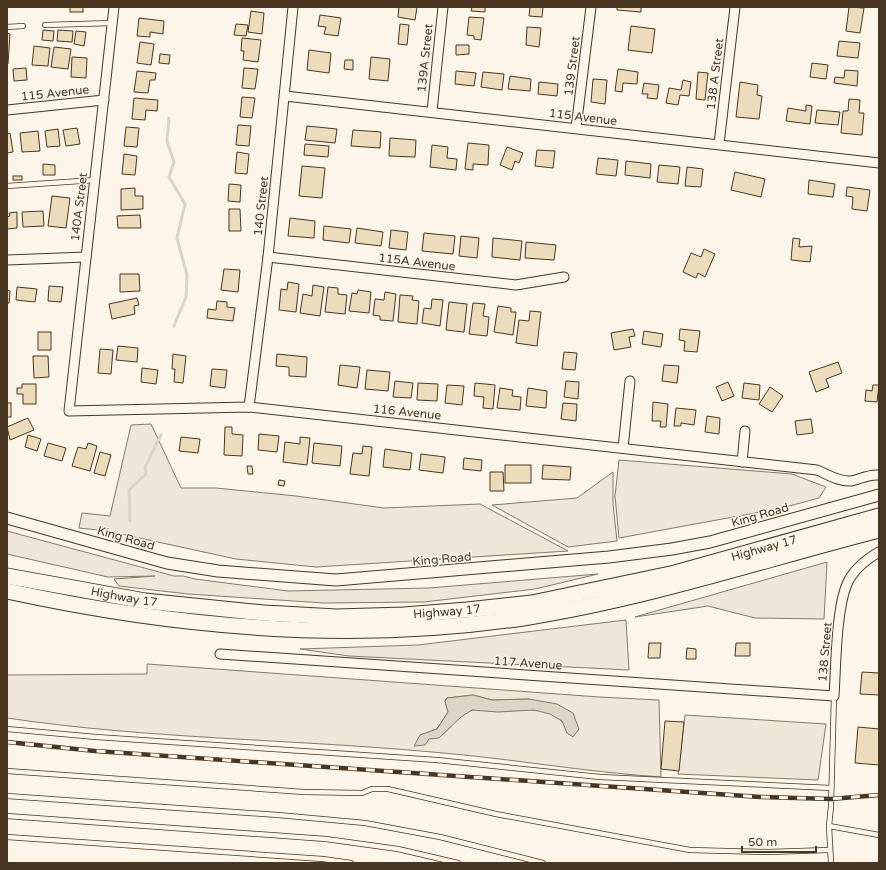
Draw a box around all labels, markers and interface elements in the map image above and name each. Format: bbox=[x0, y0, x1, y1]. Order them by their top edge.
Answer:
street label: 139A Street bbox=[414, 23, 436, 93]
street label: 139 Street bbox=[561, 35, 583, 97]
street label: 138 A Street bbox=[704, 37, 726, 111]
street label: 115 Avenue bbox=[20, 82, 90, 104]
street label: 115 Avenue bbox=[548, 106, 618, 128]
street label: 140A Street bbox=[68, 172, 90, 242]
street label: 140 Street bbox=[251, 175, 271, 237]
street label: 115A Avenue bbox=[378, 250, 457, 274]
street label: 116 Avenue bbox=[372, 401, 442, 423]
street label: King Road bbox=[730, 500, 790, 530]
street label: King Road bbox=[96, 523, 156, 553]
street label: Highway 17 bbox=[730, 532, 798, 564]
street label: King Road bbox=[412, 549, 472, 569]
street label: Highway 17 bbox=[90, 584, 158, 609]
street label: Highway 17 bbox=[413, 602, 481, 621]
street label: 138 Street bbox=[815, 621, 835, 683]
street label: 117 Avenue bbox=[493, 654, 563, 672]
scale bar bbox=[742, 828, 816, 854]
text: 50 m bbox=[748, 835, 777, 849]

